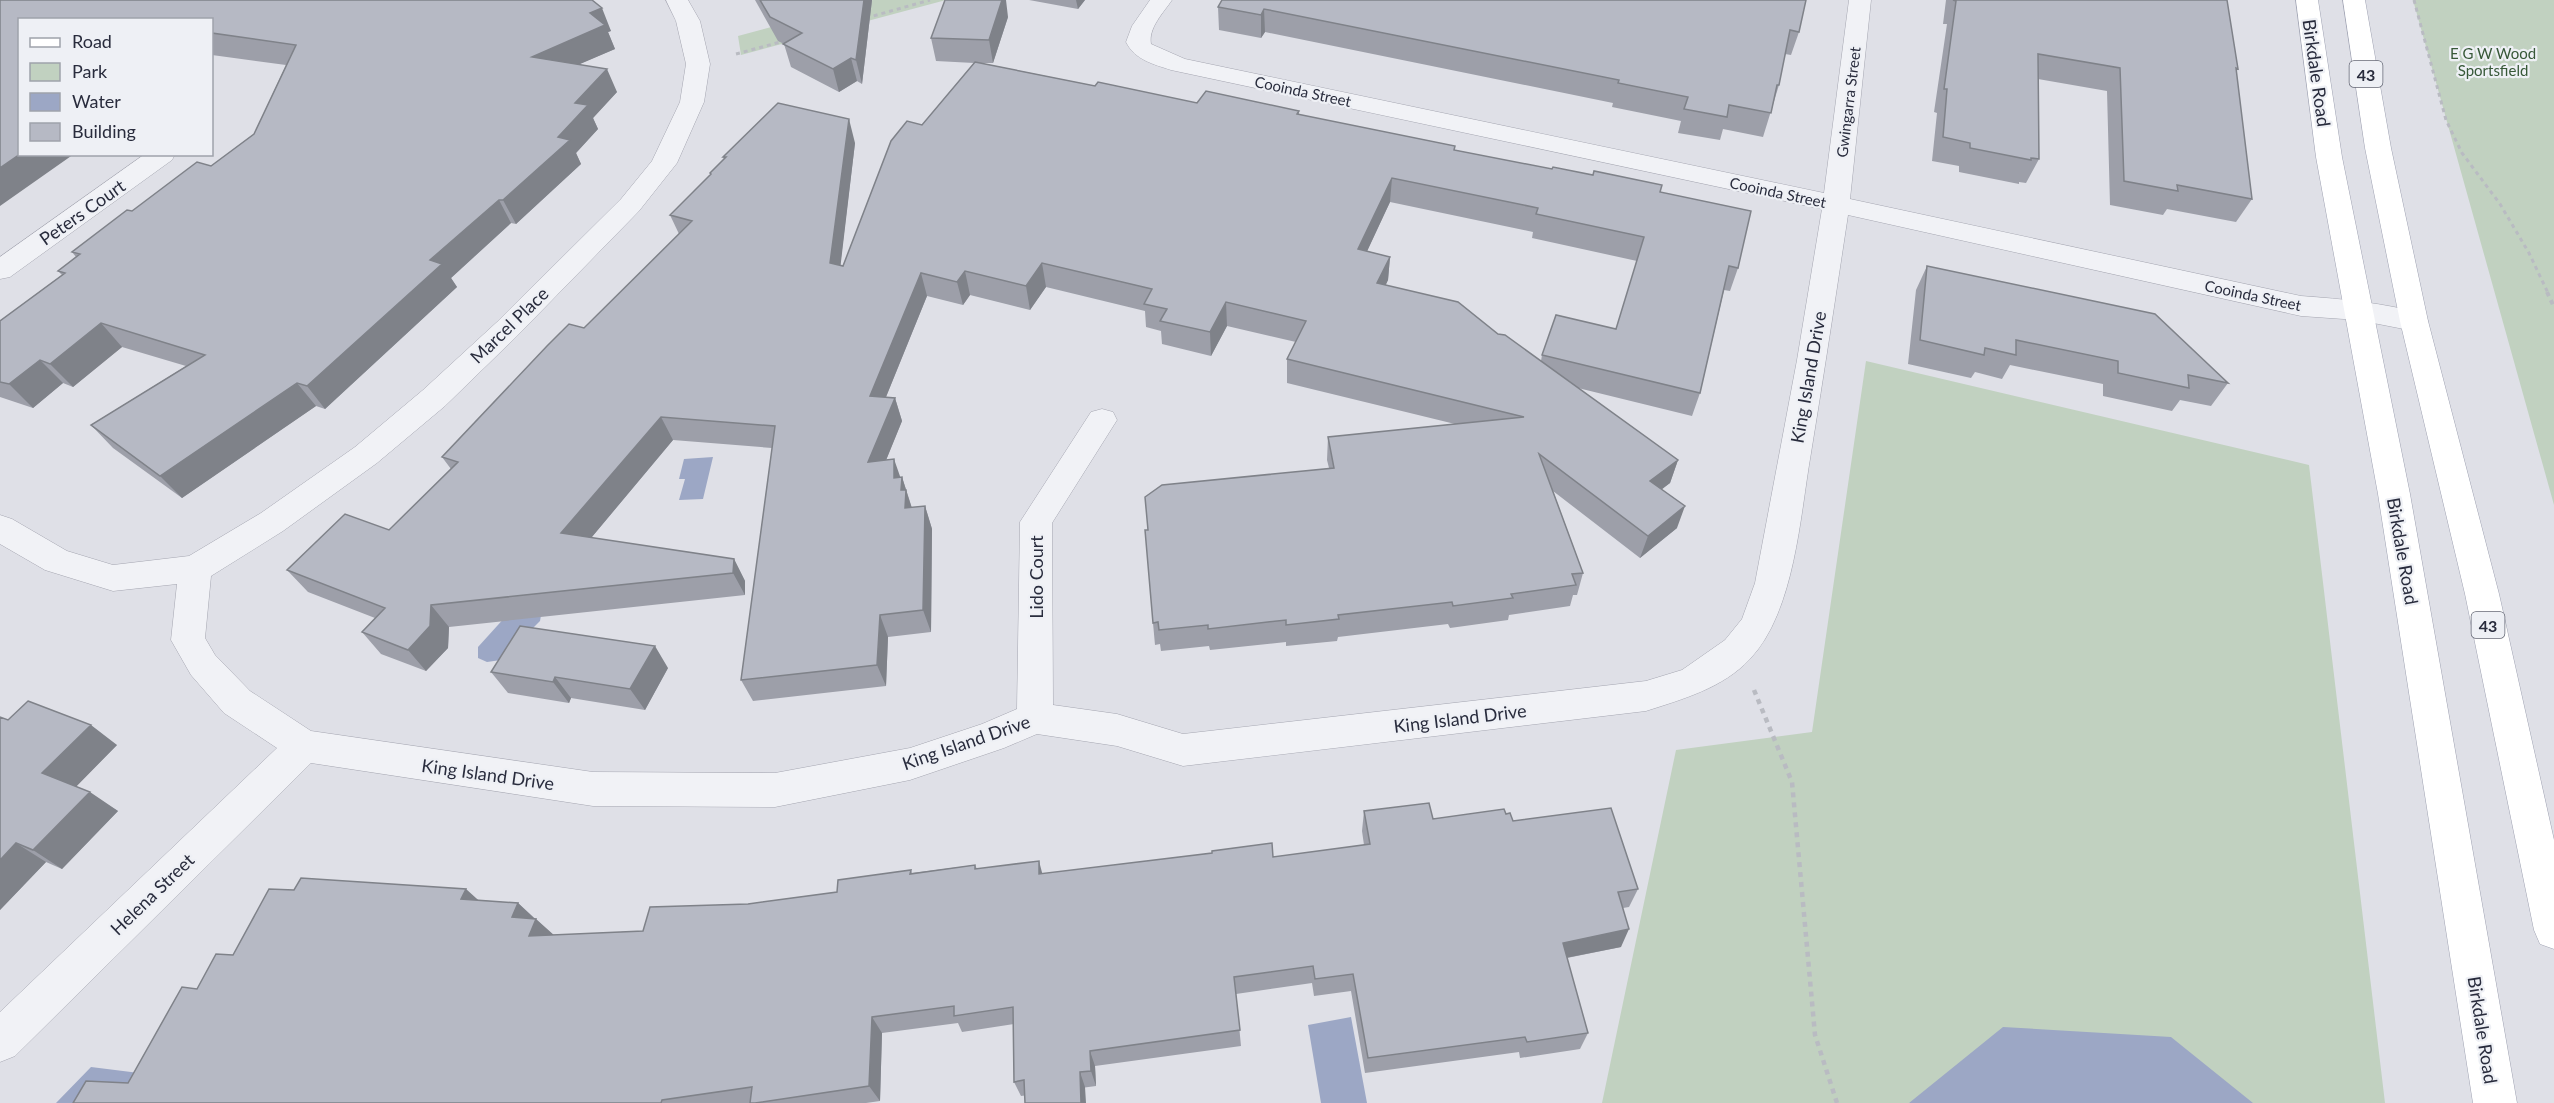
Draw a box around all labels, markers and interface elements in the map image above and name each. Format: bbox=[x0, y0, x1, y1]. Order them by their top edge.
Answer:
legend bbox=[18, 18, 213, 156]
street label: Birkdale Road bbox=[2299, 18, 2335, 128]
text: Road bbox=[72, 30, 112, 52]
park label: E G W Wood Sportsfield bbox=[2450, 44, 2536, 79]
street label: Gwingarra Street bbox=[1832, 45, 1864, 158]
text: Park bbox=[72, 60, 108, 82]
road number: 43 bbox=[2350, 61, 2382, 87]
street label: Cooinda Street bbox=[1253, 72, 1353, 110]
text: Water bbox=[72, 90, 121, 112]
text: Building bbox=[72, 120, 136, 142]
street label: Cooinda Street bbox=[1728, 173, 1828, 211]
street label: Peters Court bbox=[35, 174, 130, 250]
street label: Cooinda Street bbox=[2203, 276, 2303, 314]
street label: Marcel Place bbox=[465, 282, 553, 368]
street label: King Island Drive bbox=[1786, 309, 1830, 445]
street label: Birkdale Road bbox=[2383, 496, 2423, 606]
street label: Lido Court bbox=[1025, 535, 1047, 619]
road number: 43 bbox=[2472, 612, 2504, 638]
street label: King Island Drive bbox=[1392, 699, 1528, 737]
street label: King Island Drive bbox=[899, 710, 1033, 774]
street label: King Island Drive bbox=[420, 754, 556, 794]
street label: Helena Street bbox=[106, 848, 199, 939]
street label: Birkdale Road bbox=[2464, 975, 2502, 1085]

